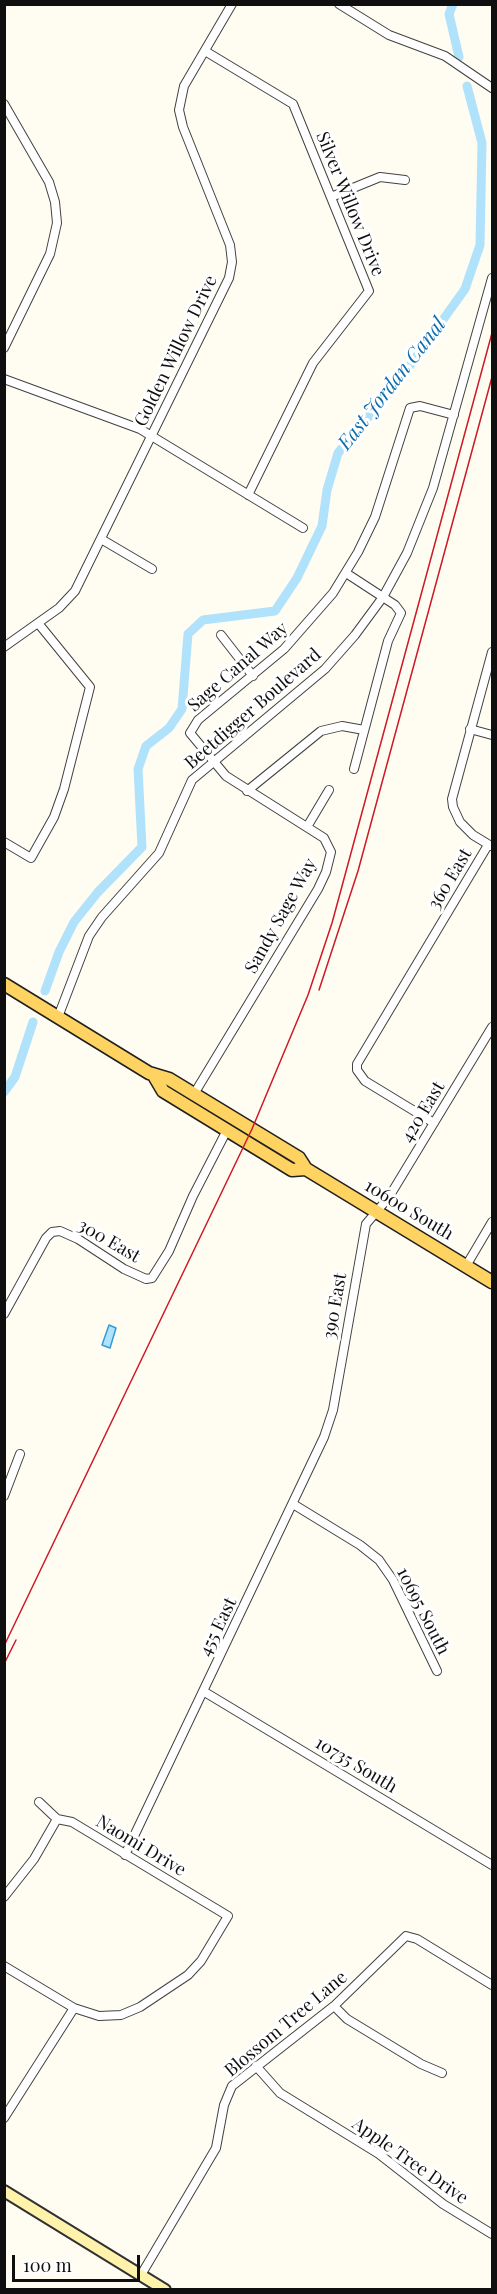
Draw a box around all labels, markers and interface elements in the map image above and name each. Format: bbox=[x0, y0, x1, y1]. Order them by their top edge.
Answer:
street label: Silver Willow Drive bbox=[311, 129, 389, 279]
street label: Golden Willow Drive bbox=[130, 272, 222, 430]
water label: East Jordan Canal bbox=[333, 313, 451, 455]
street label: Sage Canal Way bbox=[184, 618, 292, 716]
street label: Beetdigger Boulevard bbox=[181, 644, 325, 774]
street label: 360 East bbox=[423, 845, 477, 913]
street label: Sandy Sage Way bbox=[240, 855, 322, 977]
street label: 420 East bbox=[396, 1078, 450, 1146]
street label: 10600 South bbox=[361, 1175, 457, 1245]
street label: 300 East bbox=[74, 1215, 144, 1267]
street label: 390 East bbox=[319, 1271, 351, 1341]
street label: 10695 South bbox=[392, 1564, 454, 1658]
street label: 455 East bbox=[195, 1594, 241, 1660]
street label: 10735 South bbox=[311, 1732, 401, 1798]
street label: Naomi Drive bbox=[92, 1811, 190, 1881]
street label: Blossom Tree Lane bbox=[220, 1966, 352, 2082]
street label: Apple Tree Drive bbox=[348, 2113, 472, 2209]
scale bar bbox=[15, 2243, 142, 2281]
text: 100 m bbox=[23, 2253, 72, 2277]

